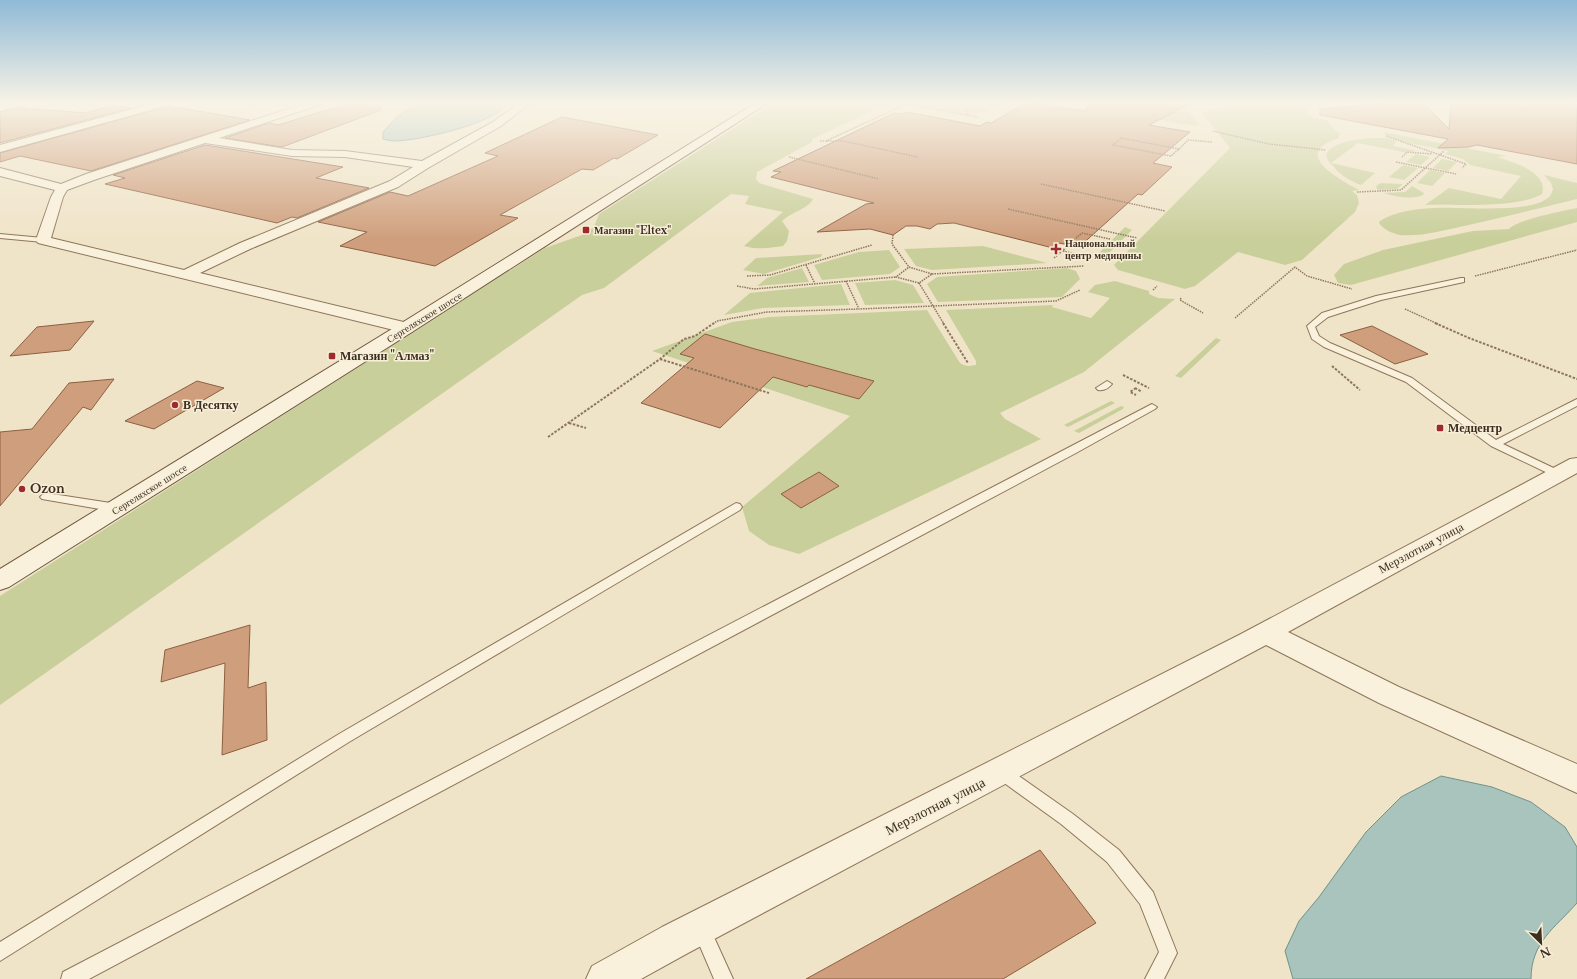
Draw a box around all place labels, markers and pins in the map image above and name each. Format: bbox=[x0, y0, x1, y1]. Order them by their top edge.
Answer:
place label: Магазин "Eltex" bbox=[594, 224, 671, 237]
marker: Магазин "Eltex" bbox=[581, 225, 591, 235]
place label: Национальный центр медицины bbox=[1065, 237, 1141, 262]
marker: Национальный центр медицины bbox=[1050, 243, 1062, 255]
place label: Магазин "Алмаз" bbox=[340, 348, 434, 363]
marker: Магазин "Алмаз" bbox=[327, 351, 337, 361]
place label: В Десятку bbox=[183, 397, 239, 412]
marker: В Десятку bbox=[170, 400, 180, 410]
place label: Медцентр bbox=[1448, 420, 1503, 435]
marker: Медцентр bbox=[1435, 423, 1445, 433]
place label: Ozon bbox=[30, 481, 65, 496]
marker: Ozon bbox=[17, 484, 27, 494]

